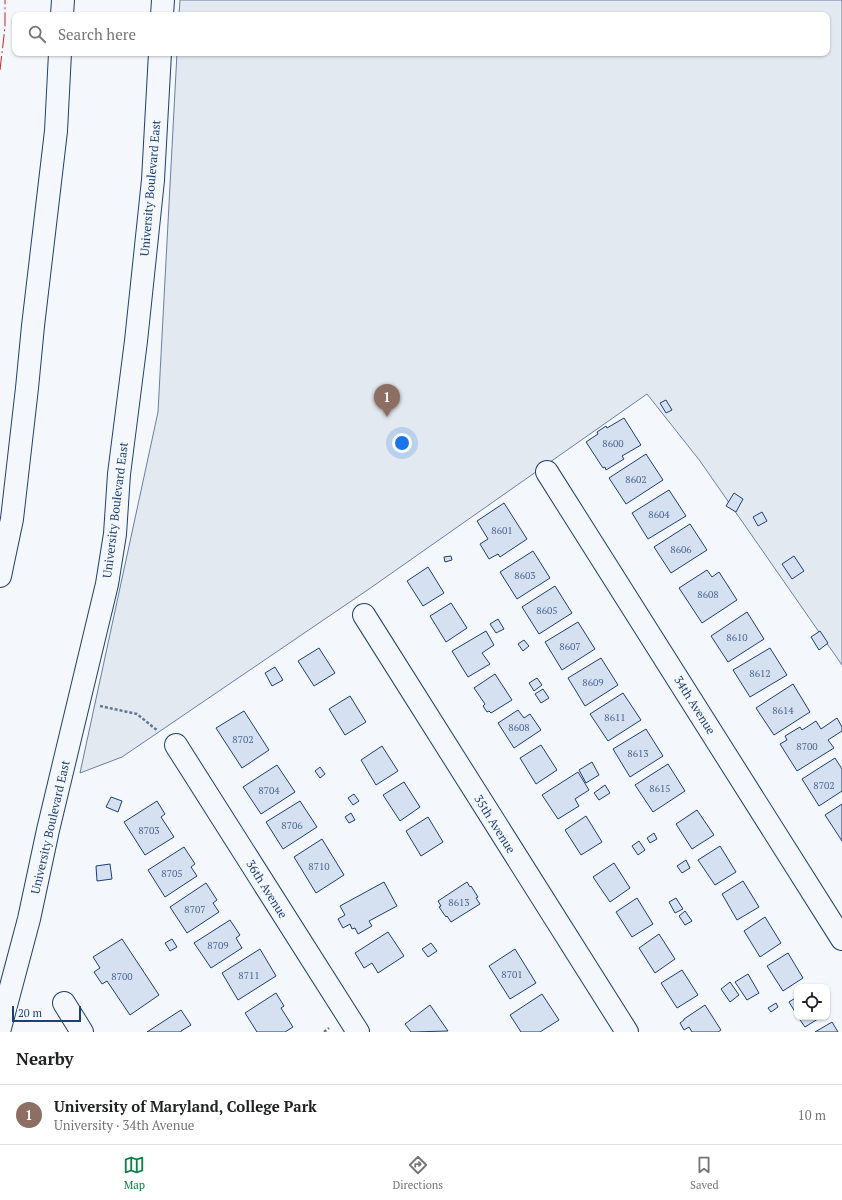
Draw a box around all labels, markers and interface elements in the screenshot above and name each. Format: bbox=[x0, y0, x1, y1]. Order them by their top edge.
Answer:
search box bbox=[12, 12, 830, 56]
icon: search bbox=[26, 23, 48, 45]
text: Search here bbox=[58, 24, 136, 44]
street label: University Boulevard East bbox=[137, 119, 163, 257]
pin: 1 bbox=[374, 384, 400, 417]
your location bbox=[392, 433, 412, 453]
house number: 8600 bbox=[602, 437, 624, 450]
street label: University Boulevard East bbox=[99, 441, 131, 579]
house number: 8602 bbox=[625, 473, 647, 486]
house number: 8604 bbox=[648, 508, 670, 521]
house number: 8601 bbox=[491, 524, 513, 537]
house number: 8606 bbox=[670, 543, 692, 556]
house number: 8603 bbox=[514, 569, 536, 582]
house number: 8608 bbox=[697, 588, 719, 601]
house number: 8605 bbox=[536, 604, 558, 617]
house number: 8610 bbox=[726, 631, 748, 644]
house number: 8607 bbox=[559, 640, 581, 653]
house number: 8612 bbox=[749, 667, 771, 680]
street label: 34th Avenue bbox=[671, 673, 719, 737]
house number: 8609 bbox=[582, 676, 604, 689]
house number: 8614 bbox=[772, 704, 794, 717]
house number: 8611 bbox=[604, 711, 626, 724]
house number: 8608 bbox=[508, 721, 530, 734]
house number: 8702 bbox=[232, 733, 254, 746]
house number: 8700 bbox=[796, 740, 818, 753]
house number: 8613 bbox=[627, 747, 649, 760]
street label: University Boulevard East bbox=[27, 758, 73, 895]
house number: 8702 bbox=[813, 779, 835, 792]
house number: 8615 bbox=[649, 782, 671, 795]
house number: 8704 bbox=[258, 784, 280, 797]
street label: 35th Avenue bbox=[471, 792, 519, 856]
house number: 8706 bbox=[281, 819, 303, 832]
house number: 8703 bbox=[138, 824, 160, 837]
street label: 36th Avenue bbox=[243, 857, 291, 921]
house number: 8710 bbox=[308, 860, 330, 873]
house number: 8705 bbox=[161, 867, 183, 880]
house number: 8613 bbox=[448, 896, 470, 909]
house number: 8707 bbox=[184, 903, 206, 916]
house number: 8709 bbox=[207, 939, 229, 952]
house number: 8701 bbox=[501, 968, 523, 981]
house number: 8711 bbox=[238, 969, 260, 982]
house number: 8700 bbox=[111, 970, 133, 983]
map controls bbox=[794, 984, 830, 1020]
button: locate bbox=[794, 984, 830, 1020]
scale bar bbox=[12, 1004, 81, 1023]
text: 20 m bbox=[18, 1006, 42, 1020]
text: Nearby bbox=[16, 1047, 74, 1070]
text: University of Maryland, College Park bbox=[54, 1096, 317, 1116]
text: 1 bbox=[25, 1106, 33, 1124]
text: 10 m bbox=[798, 1106, 826, 1124]
text: University · 34th Avenue bbox=[54, 1116, 194, 1134]
tab: Map bbox=[123, 1154, 145, 1192]
tab: Directions bbox=[392, 1154, 443, 1192]
tab: Saved bbox=[690, 1154, 719, 1192]

